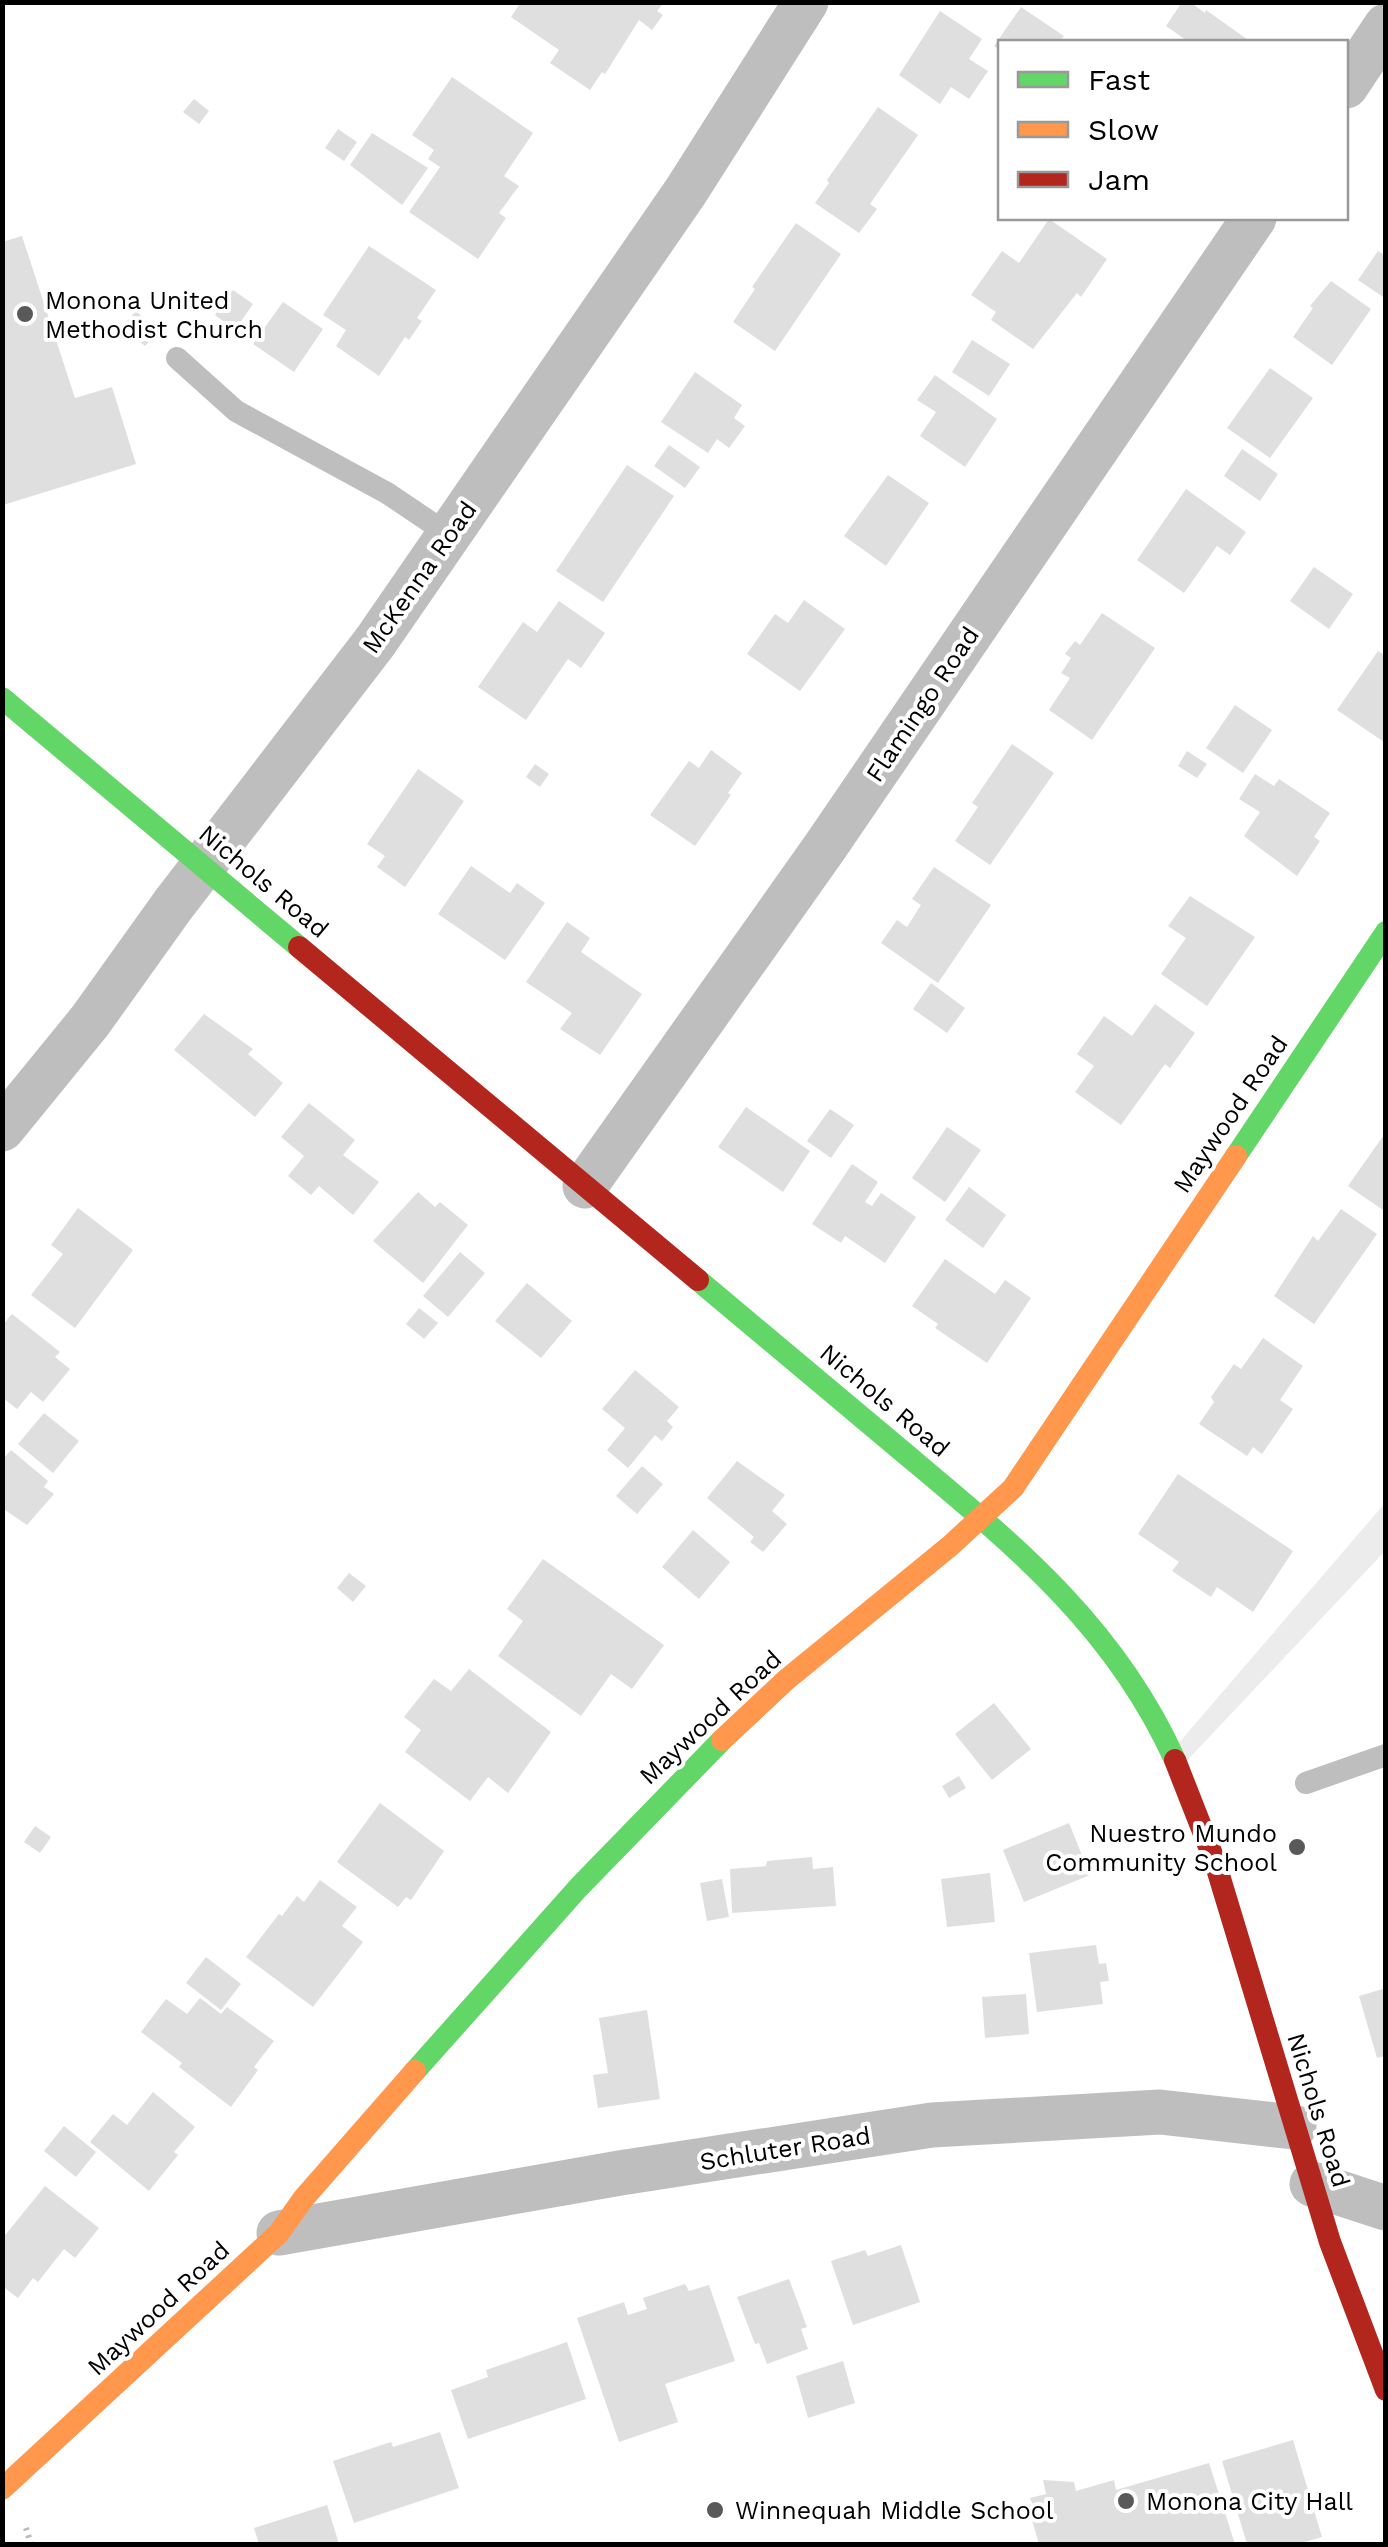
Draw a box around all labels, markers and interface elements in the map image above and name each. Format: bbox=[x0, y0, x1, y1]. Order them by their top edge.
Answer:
legend bbox=[998, 40, 1348, 220]
text: Fast bbox=[1088, 62, 1151, 97]
text: Slow bbox=[1088, 112, 1159, 147]
text: Jam bbox=[1088, 162, 1150, 197]
place label: Monona United Methodist Church bbox=[45, 286, 263, 344]
marker: Monona United Methodist Church bbox=[14, 303, 36, 325]
street label: McKenna Road bbox=[356, 496, 483, 659]
street label: Flamingo Road bbox=[860, 621, 985, 787]
street label: Nichols Road bbox=[193, 819, 334, 944]
street label: Maywood Road bbox=[1167, 1030, 1294, 1198]
street label: Nichols Road bbox=[814, 1338, 955, 1463]
street label: Maywood Road bbox=[633, 1644, 787, 1790]
place label: Nuestro Mundo Community School bbox=[1045, 1819, 1277, 1877]
marker: Nuestro Mundo Community School bbox=[1286, 1836, 1308, 1858]
street label: Nichols Road bbox=[1281, 2029, 1356, 2191]
street label: Schluter Road bbox=[698, 2121, 873, 2176]
street label: Maywood Road bbox=[81, 2235, 235, 2381]
place label: Monona City Hall bbox=[1146, 2487, 1353, 2516]
marker: Monona City Hall bbox=[1115, 2490, 1137, 2512]
place label: Winnequah Middle School bbox=[735, 2496, 1054, 2525]
marker: Winnequah Middle School bbox=[704, 2499, 726, 2521]

